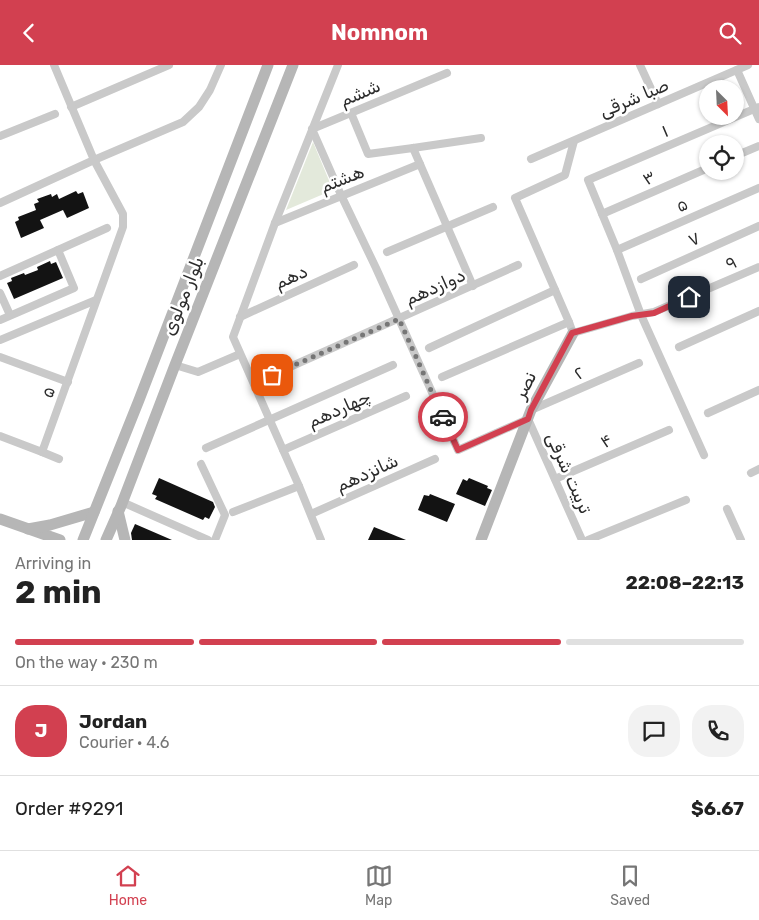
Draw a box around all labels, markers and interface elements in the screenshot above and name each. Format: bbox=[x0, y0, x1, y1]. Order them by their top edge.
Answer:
icon: back bbox=[15, 19, 43, 47]
text: Nomnom bbox=[331, 19, 428, 46]
icon: search bbox=[716, 19, 744, 47]
street label: صبا شرقی bbox=[596, 74, 672, 122]
street label: ششم bbox=[336, 75, 384, 112]
north arrow bbox=[699, 80, 744, 125]
map controls bbox=[699, 80, 744, 180]
street label: ۱ bbox=[658, 120, 672, 142]
button: locate bbox=[699, 135, 744, 180]
street label: هشتم bbox=[317, 160, 368, 199]
street label: ۳ bbox=[639, 166, 659, 190]
street label: ۵ bbox=[672, 193, 692, 217]
street label: ۷ bbox=[684, 227, 704, 251]
street label: ۹ bbox=[722, 251, 740, 275]
street label: بلوار مولوی bbox=[157, 253, 209, 339]
street label: دهم bbox=[271, 260, 311, 295]
street label: دوازدهم bbox=[401, 264, 469, 311]
pin bbox=[668, 276, 710, 318]
icon: home bbox=[675, 283, 703, 311]
pin bbox=[251, 354, 293, 396]
icon: bag bbox=[258, 361, 286, 389]
street label: ۲ bbox=[571, 361, 587, 385]
street label: نصر bbox=[508, 367, 541, 403]
street label: ۵ bbox=[36, 383, 60, 401]
street label: چهاردهم bbox=[304, 385, 374, 433]
courier bbox=[418, 392, 468, 442]
icon: car bbox=[429, 403, 457, 431]
street label: تربیت شرقی bbox=[541, 429, 597, 517]
street label: ۴ bbox=[597, 429, 615, 453]
street label: شانزدهم bbox=[332, 449, 402, 497]
text: Arriving in bbox=[15, 554, 91, 573]
text: 22:08–22:13 bbox=[625, 571, 744, 594]
text: 2 min bbox=[15, 573, 102, 611]
text: On the way · 230 m bbox=[15, 653, 158, 672]
button: chat bbox=[628, 705, 680, 757]
button: phone bbox=[692, 705, 744, 757]
text: Jordan bbox=[79, 710, 147, 733]
text: J bbox=[35, 719, 47, 742]
text: Courier · 4.6 bbox=[79, 733, 169, 752]
text: Order #9291 bbox=[15, 797, 123, 820]
text: $6.67 bbox=[691, 797, 744, 820]
tab: Home bbox=[109, 862, 147, 909]
tab: Map bbox=[365, 862, 393, 909]
tab: Saved bbox=[610, 862, 650, 909]

